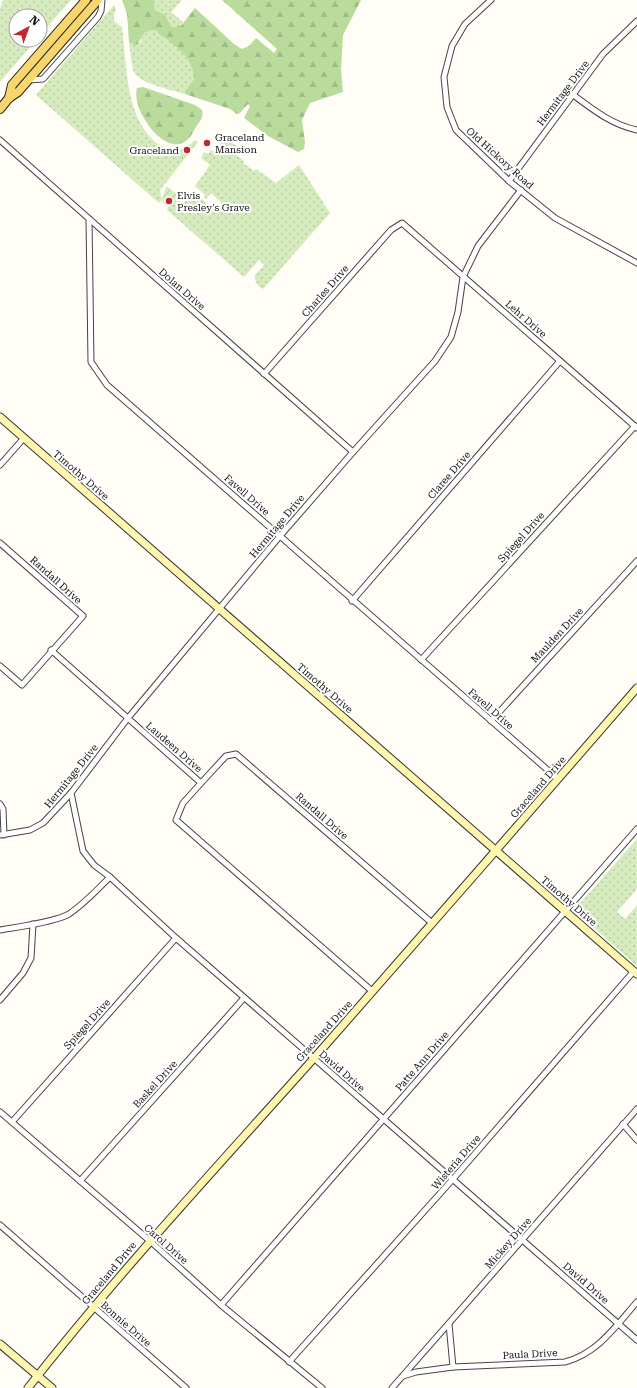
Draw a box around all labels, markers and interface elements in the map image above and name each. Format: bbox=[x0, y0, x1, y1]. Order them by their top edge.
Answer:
north arrow bbox=[8, 8, 48, 48]
text: N bbox=[27, 13, 42, 29]
street label: Hermitage Drive bbox=[535, 58, 591, 128]
street label: Old Hickory Road bbox=[464, 125, 536, 191]
place label: Graceland Mansion bbox=[215, 132, 265, 155]
marker: Graceland Mansion bbox=[202, 138, 212, 148]
place label: Graceland bbox=[129, 145, 180, 156]
marker: Graceland bbox=[182, 145, 192, 155]
place label: Elvis Presley's Grave bbox=[177, 190, 250, 213]
marker: Elvis Presley's Grave bbox=[164, 196, 174, 206]
street label: Charles Drive bbox=[299, 262, 351, 319]
street label: Dolan Drive bbox=[157, 266, 208, 312]
street label: Lehr Drive bbox=[503, 298, 549, 340]
street label: Timothy Drive bbox=[51, 448, 111, 502]
street label: Claree Drive bbox=[425, 449, 473, 501]
street label: Favell Drive bbox=[222, 472, 272, 518]
street label: Hermitage Drive bbox=[247, 492, 307, 560]
street label: Spiegel Drive bbox=[496, 509, 547, 564]
street label: Randall Drive bbox=[28, 554, 84, 606]
street label: Maulden Drive bbox=[529, 605, 586, 665]
street label: Timothy Drive bbox=[295, 661, 355, 715]
street label: Favell Drive bbox=[466, 686, 516, 732]
street label: Laudeen Drive bbox=[144, 720, 205, 775]
street label: Hermitage Drive bbox=[42, 742, 100, 810]
street label: Graceland Drive bbox=[508, 754, 568, 820]
street label: Randall Drive bbox=[294, 790, 351, 842]
street label: Timothy Drive bbox=[539, 874, 599, 928]
street label: Spiegel Drive bbox=[62, 996, 113, 1051]
street label: Graceland Drive bbox=[294, 998, 355, 1064]
street label: Patte Ann Drive bbox=[393, 1029, 451, 1093]
street label: David Drive bbox=[317, 1048, 367, 1094]
street label: Baskel Drive bbox=[131, 1058, 179, 1110]
street label: Wisteria Drive bbox=[429, 1132, 483, 1191]
street label: Mickey Drive bbox=[483, 1215, 534, 1271]
street label: Carol Drive bbox=[142, 1222, 191, 1266]
street label: Graceland Drive bbox=[80, 1239, 139, 1306]
street label: David Drive bbox=[561, 1260, 611, 1306]
street label: Bonnie Drive bbox=[99, 1299, 154, 1349]
street label: Paula Drive bbox=[502, 1347, 558, 1361]

